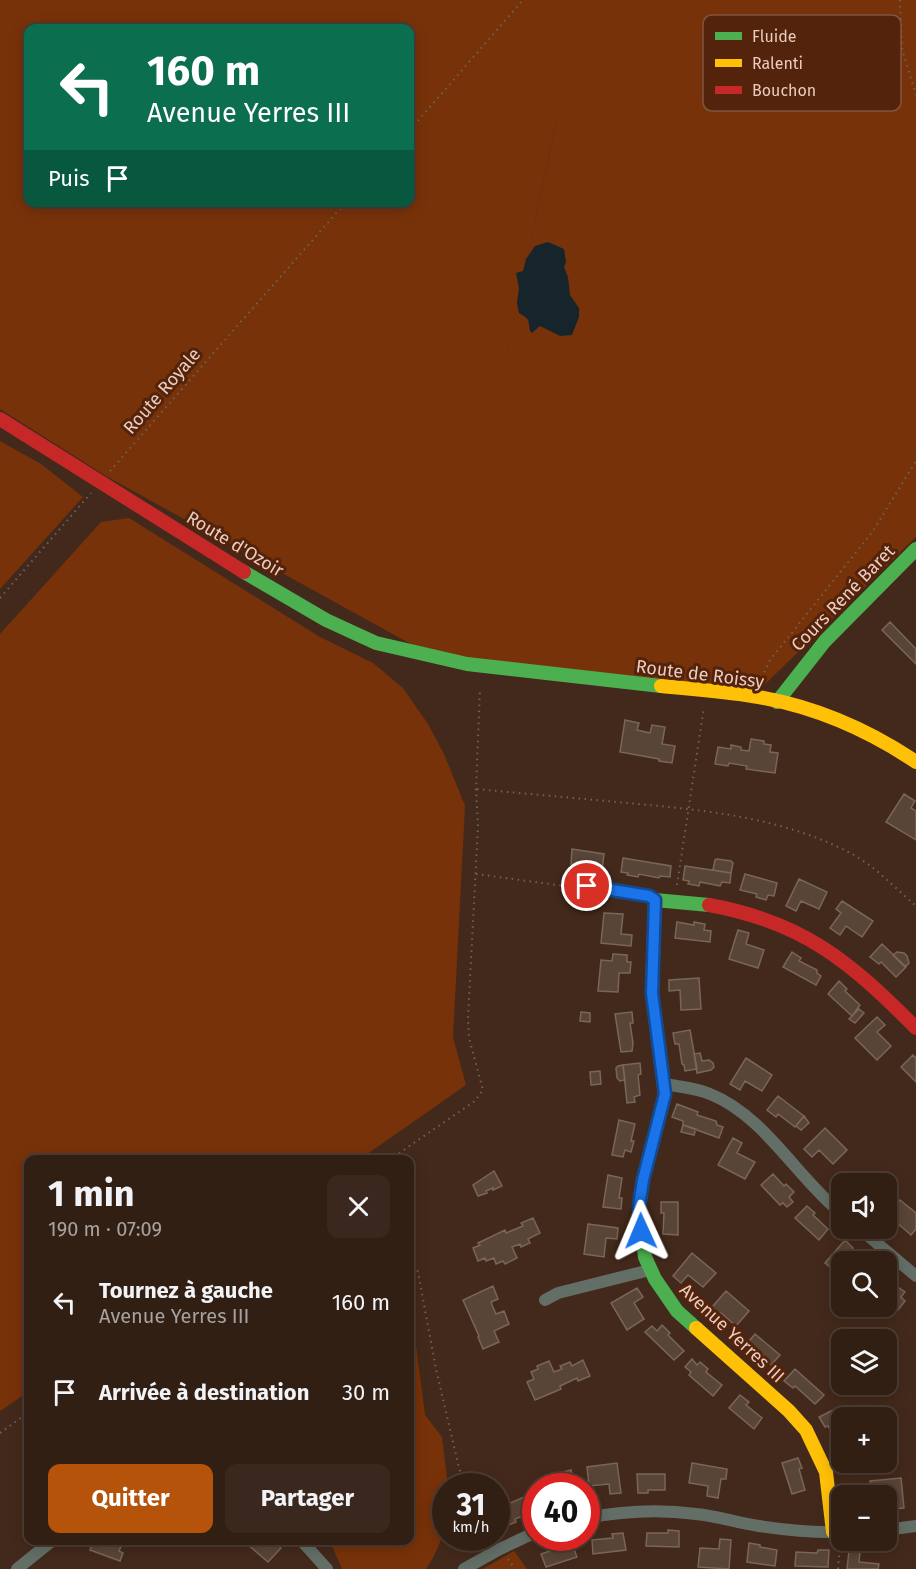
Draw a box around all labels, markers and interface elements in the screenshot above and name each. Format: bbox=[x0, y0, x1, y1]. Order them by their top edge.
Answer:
legend bbox=[703, 15, 901, 111]
text: Fluide bbox=[752, 27, 797, 46]
text: 160 m bbox=[147, 46, 260, 96]
icon: left bbox=[48, 48, 126, 126]
text: Ralenti bbox=[752, 54, 803, 73]
text: Bouchon bbox=[752, 81, 816, 100]
text: Avenue Yerres III bbox=[147, 97, 350, 129]
icon: arrive bbox=[101, 162, 134, 195]
text: Puis bbox=[48, 165, 89, 192]
street label: Route Royale bbox=[119, 344, 205, 438]
street label: Route d'Ozoir bbox=[182, 506, 288, 582]
street label: Cours René Baret bbox=[787, 540, 900, 656]
street label: Route de Roissy bbox=[635, 655, 766, 693]
pin bbox=[561, 860, 612, 911]
icon: arrive bbox=[570, 869, 603, 902]
text: 1 min bbox=[48, 1172, 135, 1216]
map controls bbox=[831, 1173, 897, 1551]
button: sound bbox=[831, 1173, 897, 1239]
button: close bbox=[327, 1175, 390, 1238]
position arrow bbox=[609, 1199, 673, 1263]
text: 190 m · 07:09 bbox=[48, 1217, 162, 1241]
button: search bbox=[831, 1251, 897, 1317]
text: Tournez à gauche bbox=[99, 1277, 273, 1304]
street label: Avenue Yerres III bbox=[675, 1279, 789, 1387]
icon: left bbox=[48, 1286, 81, 1319]
text: 160 m bbox=[332, 1289, 390, 1316]
text: Avenue Yerres III bbox=[99, 1304, 249, 1328]
button: layers bbox=[831, 1329, 897, 1395]
icon: arrive bbox=[48, 1376, 81, 1409]
text: Arrivée à destination bbox=[99, 1379, 309, 1406]
text: 30 m bbox=[342, 1379, 390, 1406]
button: + bbox=[831, 1407, 897, 1473]
button: Quitter bbox=[48, 1464, 213, 1533]
button: Partager bbox=[225, 1464, 390, 1533]
speed limit sign: 40 bbox=[522, 1473, 600, 1551]
button: − bbox=[831, 1485, 897, 1551]
text: 31 bbox=[457, 1487, 485, 1523]
text: km/h bbox=[452, 1518, 490, 1536]

